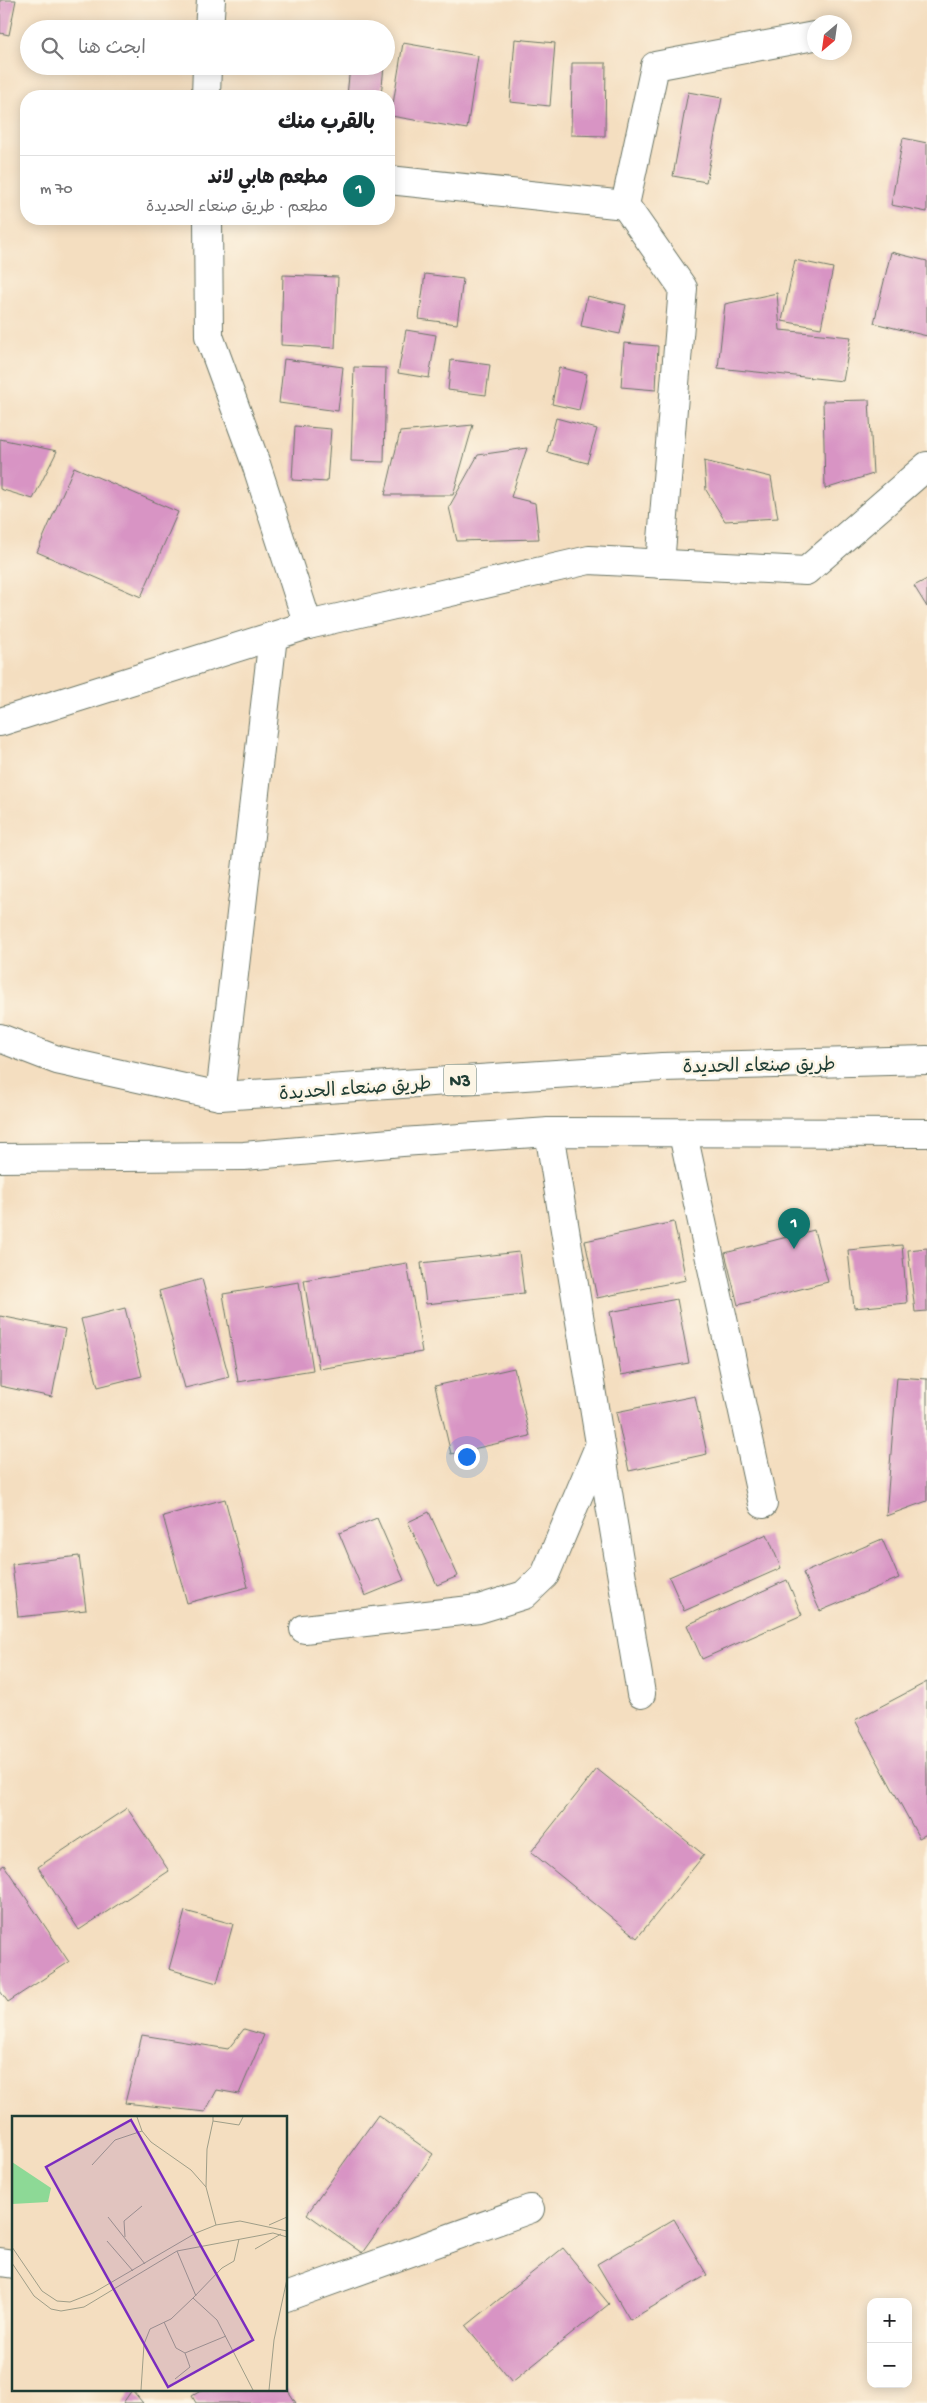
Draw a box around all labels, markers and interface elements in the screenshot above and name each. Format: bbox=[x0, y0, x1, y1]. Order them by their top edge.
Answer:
north arrow bbox=[807, 15, 852, 60]
search box bbox=[20, 20, 395, 75]
icon: search bbox=[38, 34, 66, 62]
text: ابحث هنا bbox=[78, 38, 146, 61]
text: بالقرب منك bbox=[278, 112, 375, 137]
text: مطعم هابي لاند bbox=[207, 168, 328, 191]
text: 70 m bbox=[40, 181, 73, 200]
text: 1 bbox=[356, 181, 362, 200]
text: مطعم · طريق صنعاء الحديدة bbox=[146, 199, 328, 218]
street label: طريق صنعاء الحديدة bbox=[682, 1055, 836, 1080]
road number: N3 bbox=[444, 1064, 476, 1096]
street label: طريق صنعاء الحديدة bbox=[278, 1074, 432, 1107]
pin: 1 bbox=[778, 1208, 810, 1249]
your location bbox=[454, 1444, 480, 1470]
inset map bbox=[12, 2116, 288, 2390]
map controls bbox=[867, 2298, 912, 2388]
button: + bbox=[867, 2298, 912, 2343]
button: − bbox=[867, 2343, 912, 2388]

